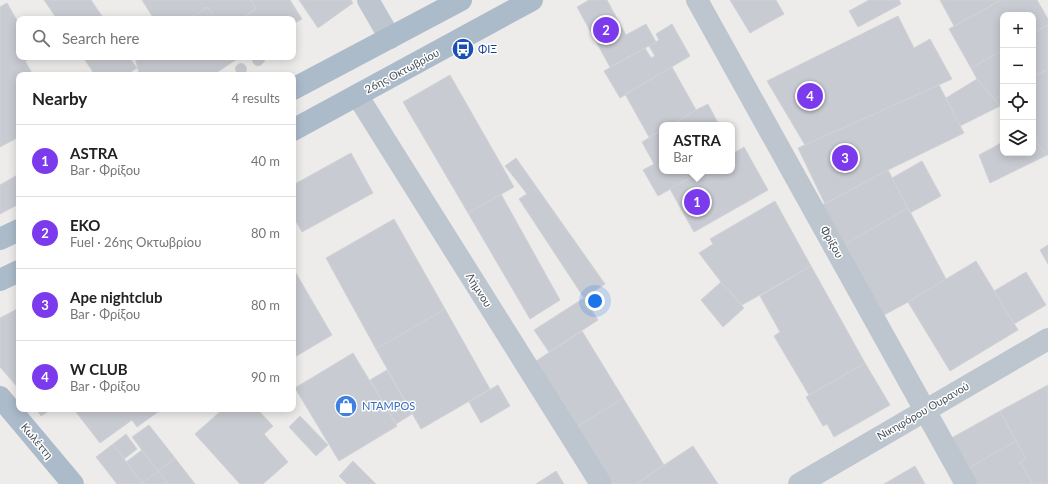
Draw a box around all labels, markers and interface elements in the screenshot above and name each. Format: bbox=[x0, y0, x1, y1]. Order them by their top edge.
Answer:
map controls bbox=[1000, 12, 1036, 156]
button: + bbox=[1000, 12, 1036, 48]
pin: 2 bbox=[593, 15, 619, 45]
search box bbox=[16, 16, 296, 60]
icon: search bbox=[30, 27, 52, 49]
text: Search here bbox=[62, 29, 139, 47]
bus stop icon: ΦΙΞ bbox=[450, 36, 476, 62]
place label: ΦΙΞ bbox=[478, 42, 497, 55]
street label: 26ης Οκτωβρίου bbox=[362, 45, 441, 96]
button: − bbox=[1000, 48, 1036, 84]
pin: 4 bbox=[797, 81, 823, 111]
button: locate bbox=[1000, 84, 1036, 120]
text: Nearby bbox=[32, 88, 87, 109]
text: 4 results bbox=[232, 90, 280, 106]
button: layers bbox=[1000, 120, 1036, 156]
popup bbox=[659, 122, 735, 174]
text: ASTRA bbox=[673, 131, 721, 149]
pin: 3 bbox=[832, 143, 858, 173]
text: ASTRA bbox=[70, 144, 118, 162]
text: Bar bbox=[673, 149, 693, 165]
text: 1 bbox=[41, 153, 49, 169]
text: 40 m bbox=[251, 153, 280, 169]
text: Bar · Φρίξου bbox=[70, 162, 140, 178]
pin: 1 bbox=[684, 187, 710, 217]
text: EKO bbox=[70, 216, 100, 234]
street label: Φρίξου bbox=[818, 223, 847, 260]
text: 2 bbox=[41, 225, 49, 241]
text: 80 m bbox=[251, 225, 280, 241]
text: Fuel · 26ης Οκτωβρίου bbox=[70, 234, 201, 250]
street label: Λήμνου bbox=[464, 270, 495, 309]
text: Ape nightclub bbox=[70, 288, 163, 306]
your location bbox=[585, 291, 605, 311]
text: 3 bbox=[41, 297, 49, 313]
text: 80 m bbox=[251, 297, 280, 313]
text: Bar · Φρίξου bbox=[70, 306, 140, 322]
text: W CLUB bbox=[70, 360, 128, 378]
text: 4 bbox=[41, 369, 49, 385]
text: 90 m bbox=[251, 369, 280, 385]
text: Bar · Φρίξου bbox=[70, 378, 140, 394]
street label: Νικηφόρου Ουρανού bbox=[874, 379, 971, 442]
shop icon: NTAMPOS bbox=[333, 393, 359, 419]
place label: NTAMPOS bbox=[362, 399, 415, 412]
street label: Κωλέττη bbox=[19, 420, 56, 461]

